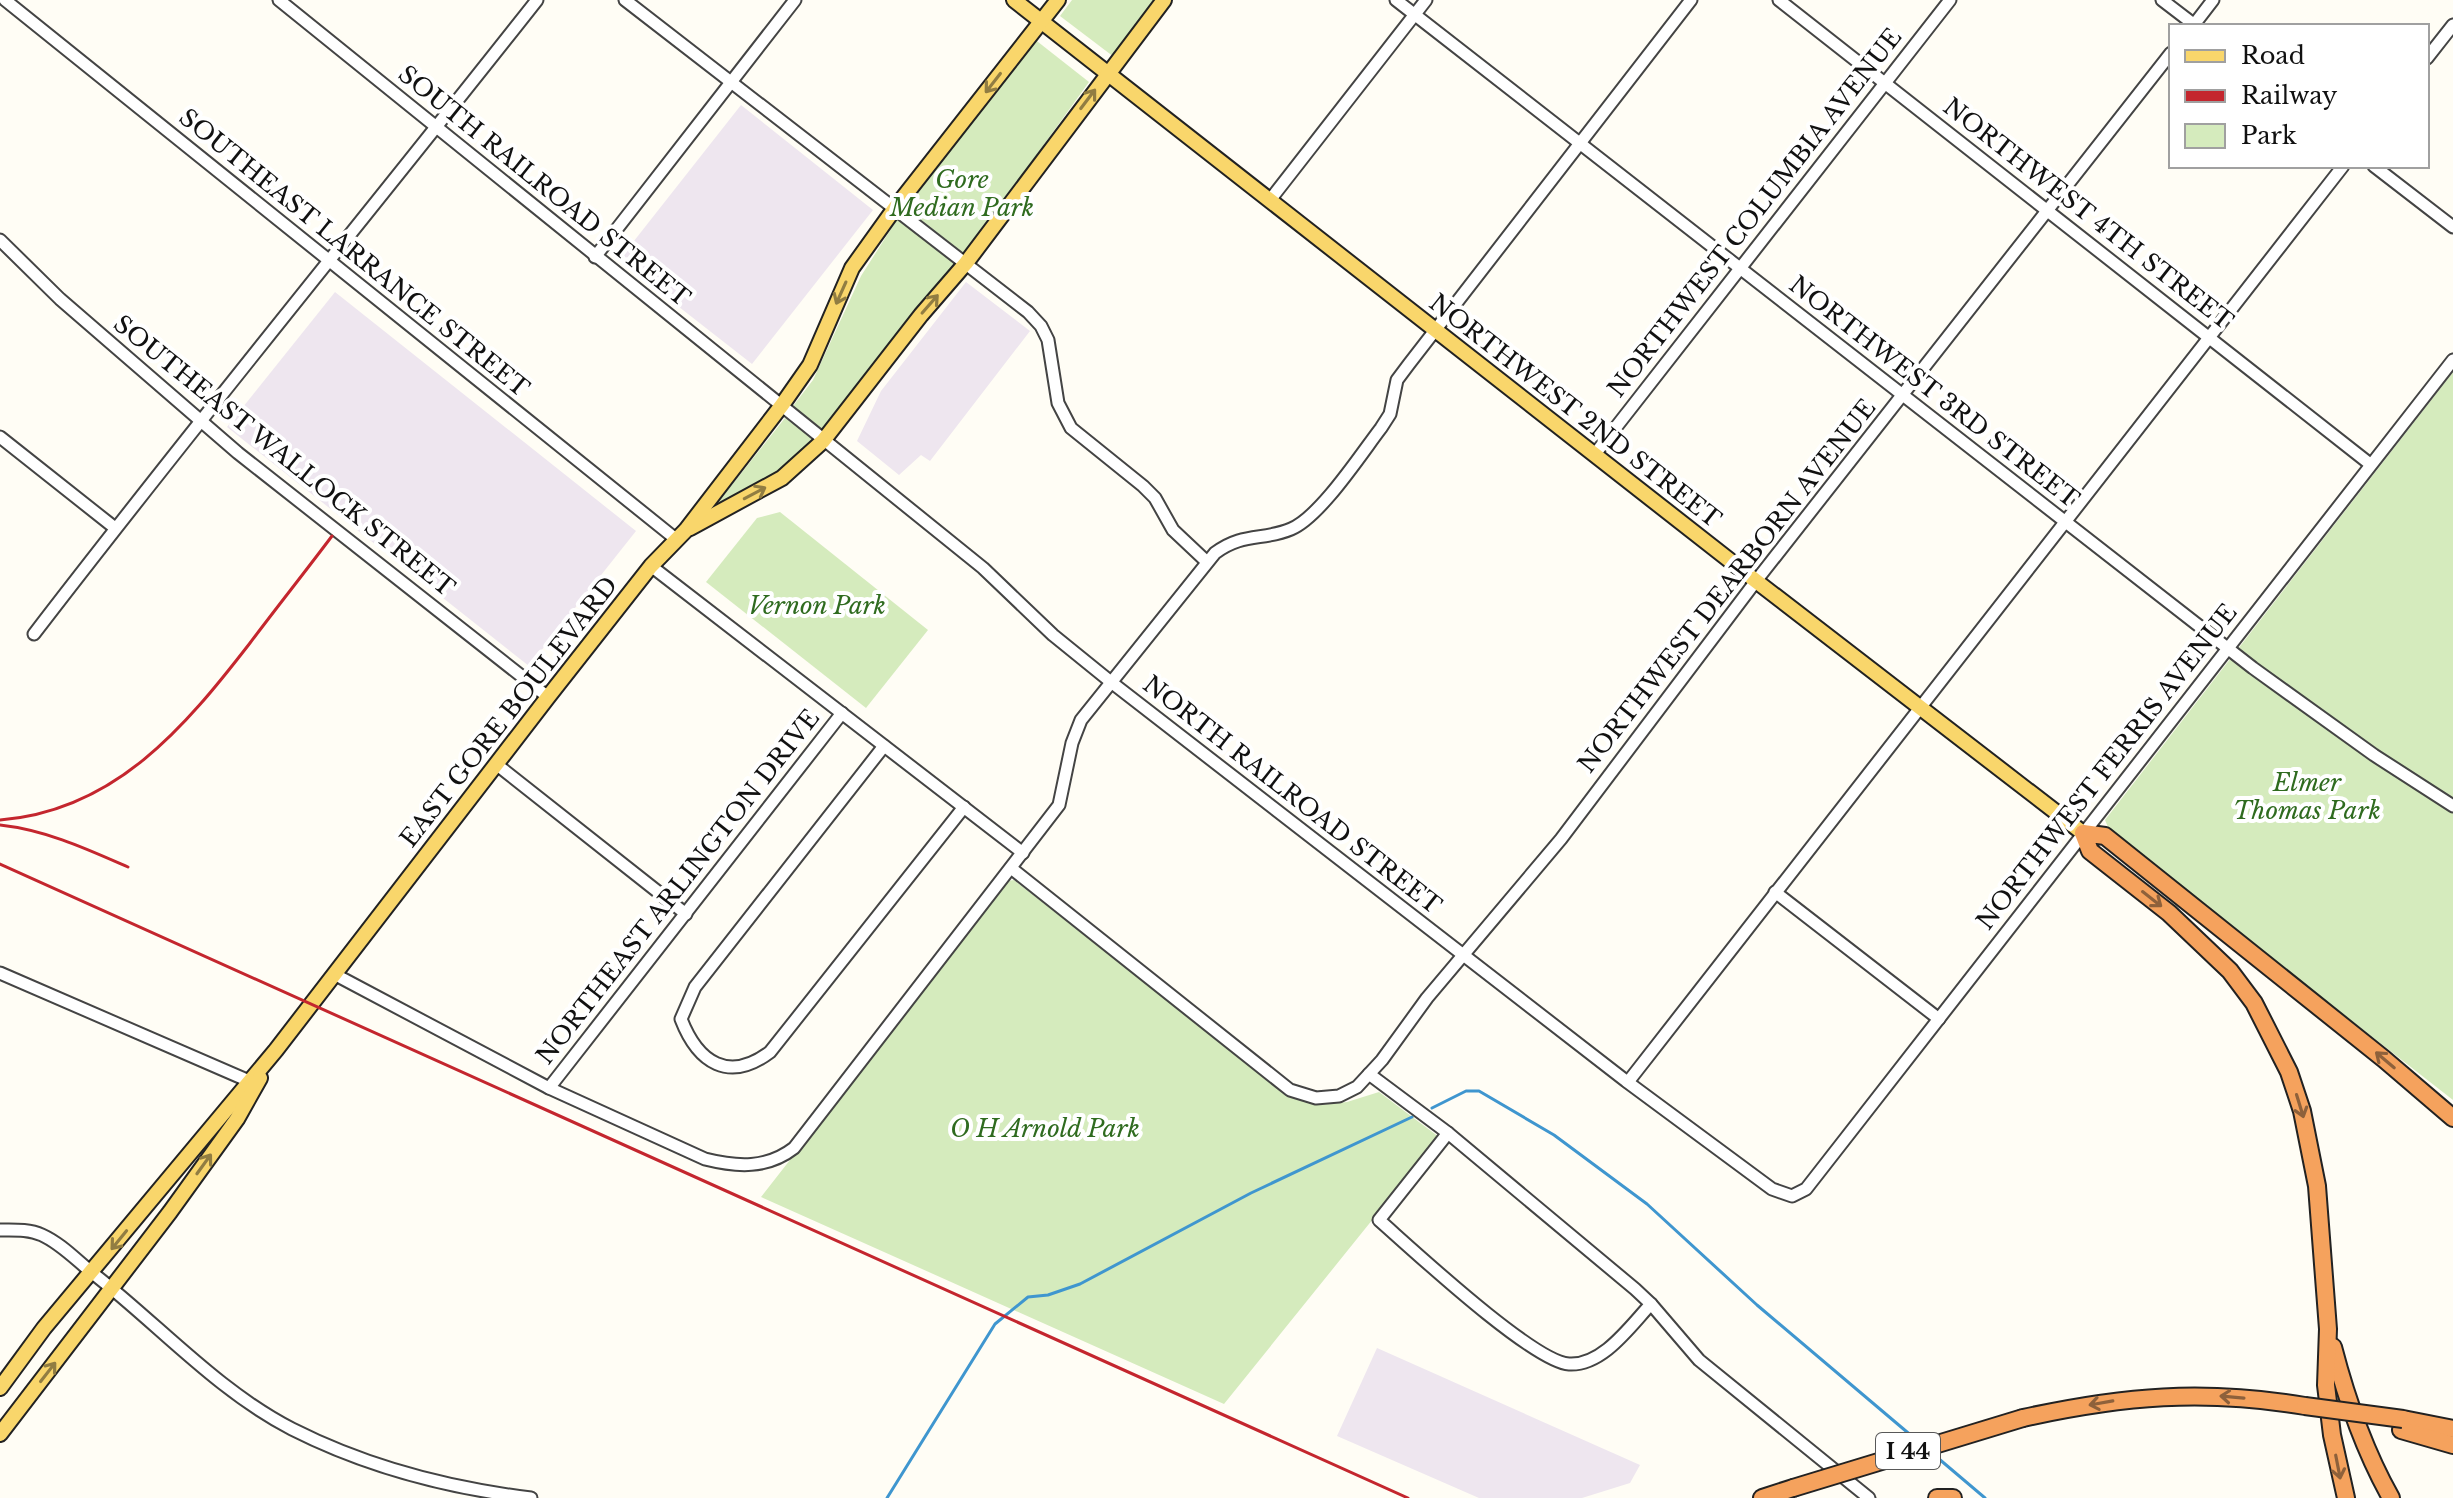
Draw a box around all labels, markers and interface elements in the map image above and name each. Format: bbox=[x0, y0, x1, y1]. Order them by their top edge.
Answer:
street label: NORTHWEST COLUMBIA AVENUE bbox=[1602, 23, 1908, 403]
legend bbox=[2169, 24, 2429, 168]
text: Road bbox=[2241, 41, 2305, 70]
street label: SOUTH RAILROAD STREET bbox=[393, 59, 696, 312]
one-way arrow bbox=[984, 72, 1001, 93]
text: Railway bbox=[2241, 81, 2338, 110]
one-way arrow bbox=[1080, 88, 1097, 110]
street label: NORTHWEST 4TH STREET bbox=[1938, 92, 2239, 336]
street label: SOUTHEAST LARRANCE STREET bbox=[174, 102, 535, 403]
text: Park bbox=[2241, 121, 2297, 150]
park label: Gore Median Park bbox=[889, 165, 1034, 222]
street label: NORTHWEST 3RD STREET bbox=[1784, 270, 2085, 514]
one-way arrow bbox=[832, 280, 847, 305]
street label: NORTHWEST 2ND STREET bbox=[1424, 288, 1727, 533]
one-way arrow bbox=[921, 295, 939, 315]
street label: SOUTHEAST WALLOCK STREET bbox=[108, 309, 461, 602]
street label: NORTHWEST DEARBORN AVENUE bbox=[1572, 393, 1881, 778]
one-way arrow bbox=[742, 484, 766, 500]
street label: EAST GORE BOULEVARD bbox=[394, 571, 623, 853]
park label: Vernon Park bbox=[748, 591, 886, 620]
street label: NORTHWEST FERRIS AVENUE bbox=[1970, 598, 2243, 935]
street label: NORTH RAILROAD STREET bbox=[1138, 669, 1447, 920]
street label: NORTHEAST ARLINGTON DRIVE bbox=[530, 704, 825, 1070]
park label: Elmer Thomas Park bbox=[2233, 768, 2381, 825]
one-way arrow bbox=[2141, 891, 2162, 908]
one-way arrow bbox=[2375, 1051, 2396, 1069]
one-way arrow bbox=[2294, 1094, 2309, 1119]
park label: O H Arnold Park bbox=[950, 1114, 1140, 1143]
one-way arrow bbox=[196, 1154, 213, 1176]
one-way arrow bbox=[110, 1229, 128, 1250]
one-way arrow bbox=[39, 1362, 57, 1383]
one-way arrow bbox=[2219, 1389, 2246, 1404]
one-way arrow bbox=[2088, 1396, 2114, 1411]
road number: I 44 bbox=[1876, 1433, 1940, 1469]
one-way arrow bbox=[2332, 1453, 2347, 1479]

